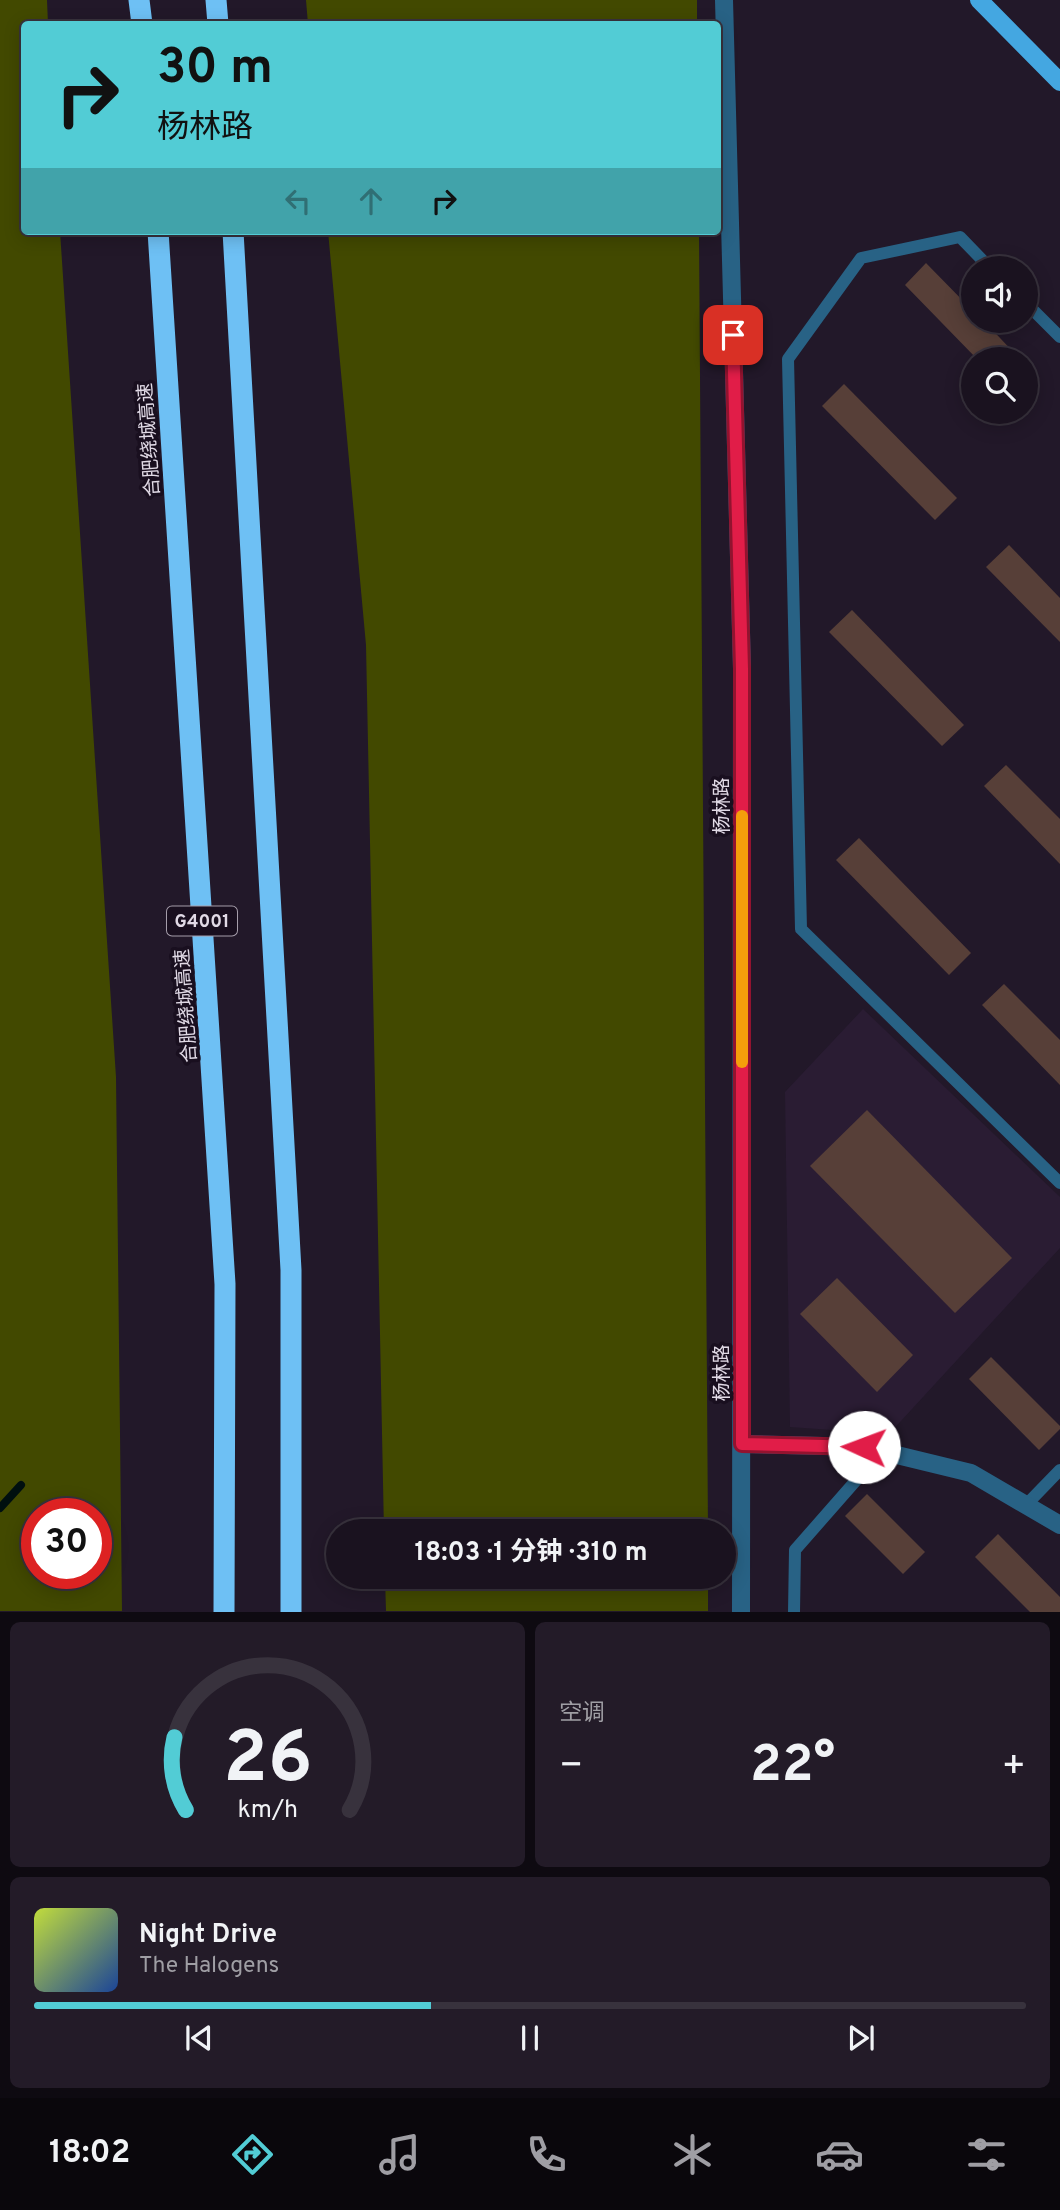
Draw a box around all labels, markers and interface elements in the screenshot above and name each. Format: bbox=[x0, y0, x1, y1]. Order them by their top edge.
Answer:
text: 30 m bbox=[157, 39, 273, 101]
icon: right bbox=[42, 49, 133, 140]
text: 杨林路 bbox=[157, 109, 253, 149]
icon: left bbox=[279, 182, 317, 220]
icon: ahead bbox=[352, 182, 390, 220]
icon: right bbox=[425, 182, 463, 220]
map controls bbox=[961, 256, 1038, 424]
button: sound bbox=[961, 256, 1038, 333]
pin bbox=[703, 305, 763, 365]
icon: arrive bbox=[714, 316, 752, 354]
button: search bbox=[961, 347, 1038, 424]
street label: 合肥绕城高速 bbox=[134, 382, 166, 498]
street label: 杨林路 bbox=[711, 777, 735, 835]
road number: G4001 bbox=[167, 906, 237, 936]
street label: 合肥绕城高速 bbox=[171, 948, 203, 1064]
street label: 杨林路 bbox=[711, 1344, 735, 1402]
position arrow bbox=[827, 1410, 901, 1484]
speed limit sign: 30 bbox=[21, 1498, 112, 1589]
text: 18:03 · 1 分钟 · 310 m bbox=[415, 1537, 647, 1570]
text: 空调 bbox=[559, 1700, 605, 1729]
text: 26 bbox=[223, 1717, 312, 1809]
text: 22° bbox=[750, 1734, 835, 1800]
text: − bbox=[559, 1743, 584, 1792]
text: + bbox=[1001, 1743, 1026, 1792]
text: km/h bbox=[237, 1795, 298, 1827]
text: Night Drive bbox=[139, 1919, 277, 1952]
text: The Halogens bbox=[139, 1952, 279, 1981]
icon: previous bbox=[180, 2019, 218, 2057]
icon: pause bbox=[511, 2019, 549, 2057]
icon: next bbox=[842, 2019, 880, 2057]
icon: directions bbox=[228, 2130, 277, 2179]
icon: music bbox=[375, 2130, 424, 2179]
icon: phone bbox=[522, 2130, 571, 2179]
icon: climate bbox=[668, 2130, 717, 2179]
icon: car bbox=[815, 2130, 864, 2179]
icon: filters bbox=[962, 2130, 1011, 2179]
text: 18:02 bbox=[49, 2134, 130, 2174]

